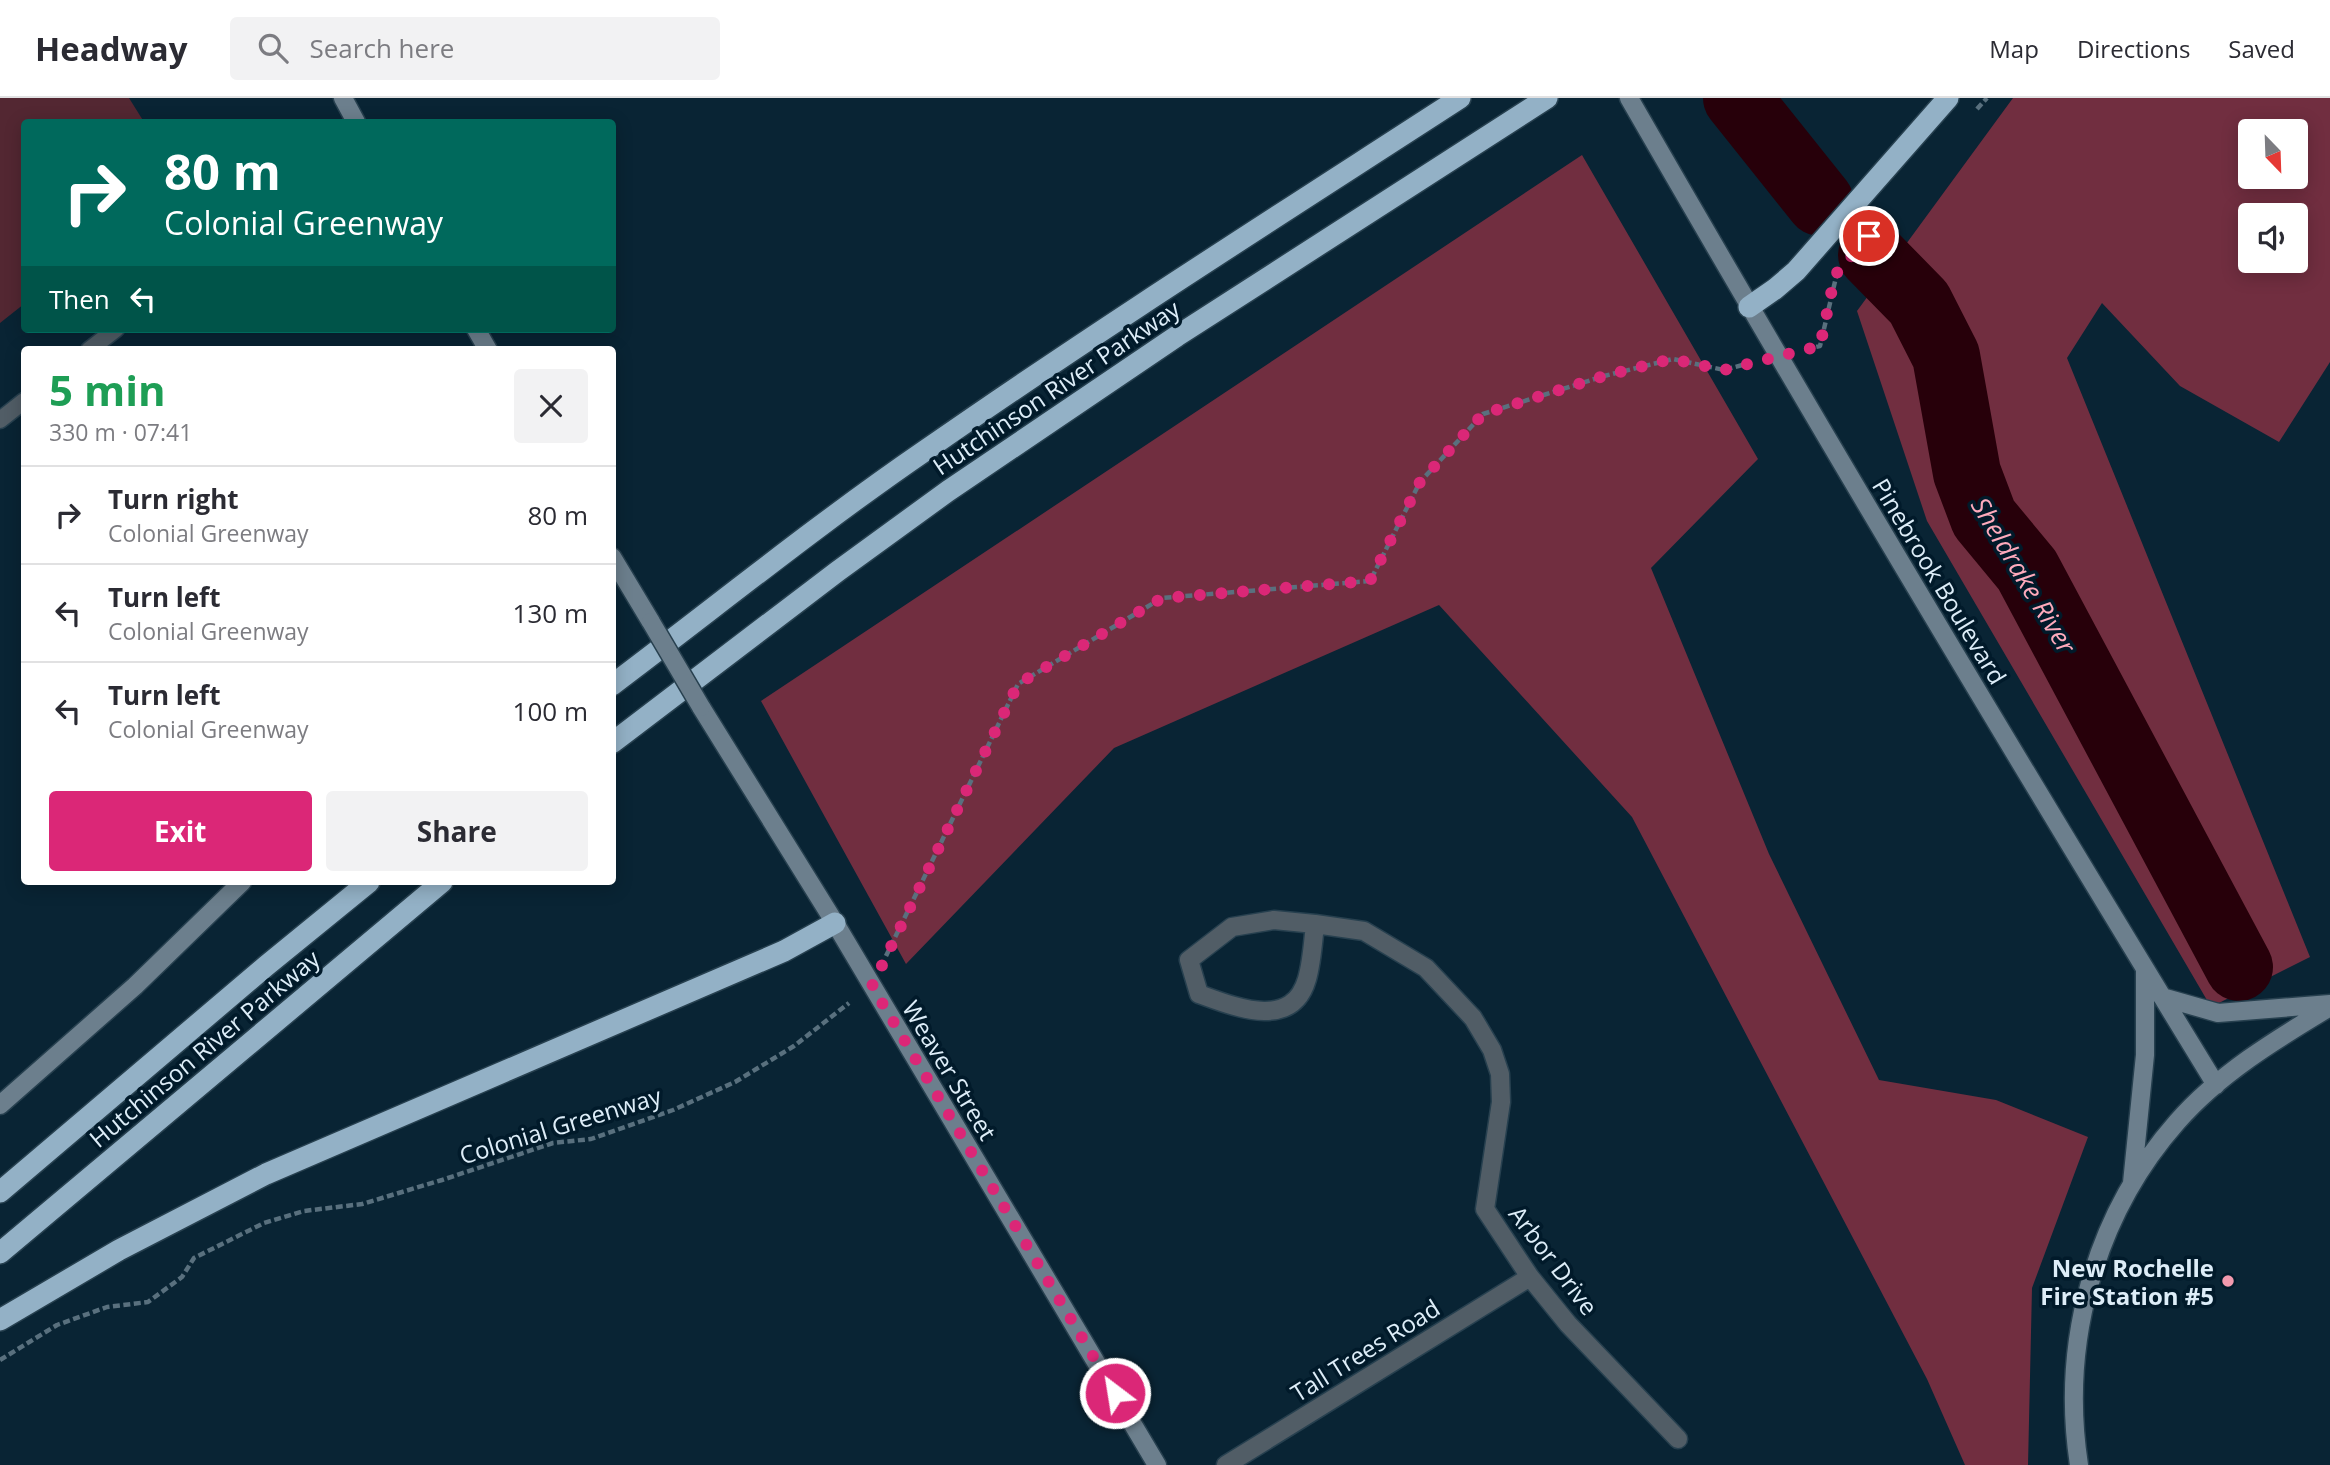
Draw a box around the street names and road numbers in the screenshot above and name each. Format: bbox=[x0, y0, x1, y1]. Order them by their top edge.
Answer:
street label: Hutchinson River Parkway bbox=[926, 291, 1187, 482]
street label: Pinebrook Boulevard bbox=[1865, 472, 2015, 690]
street label: Hutchinson River Parkway bbox=[82, 941, 327, 1154]
street label: Weaver Street bbox=[895, 994, 1005, 1146]
street label: Colonial Greenway bbox=[455, 1078, 666, 1171]
street label: Arbor Drive bbox=[1502, 1199, 1606, 1321]
street label: Tall Trees Road bbox=[1284, 1291, 1446, 1409]

